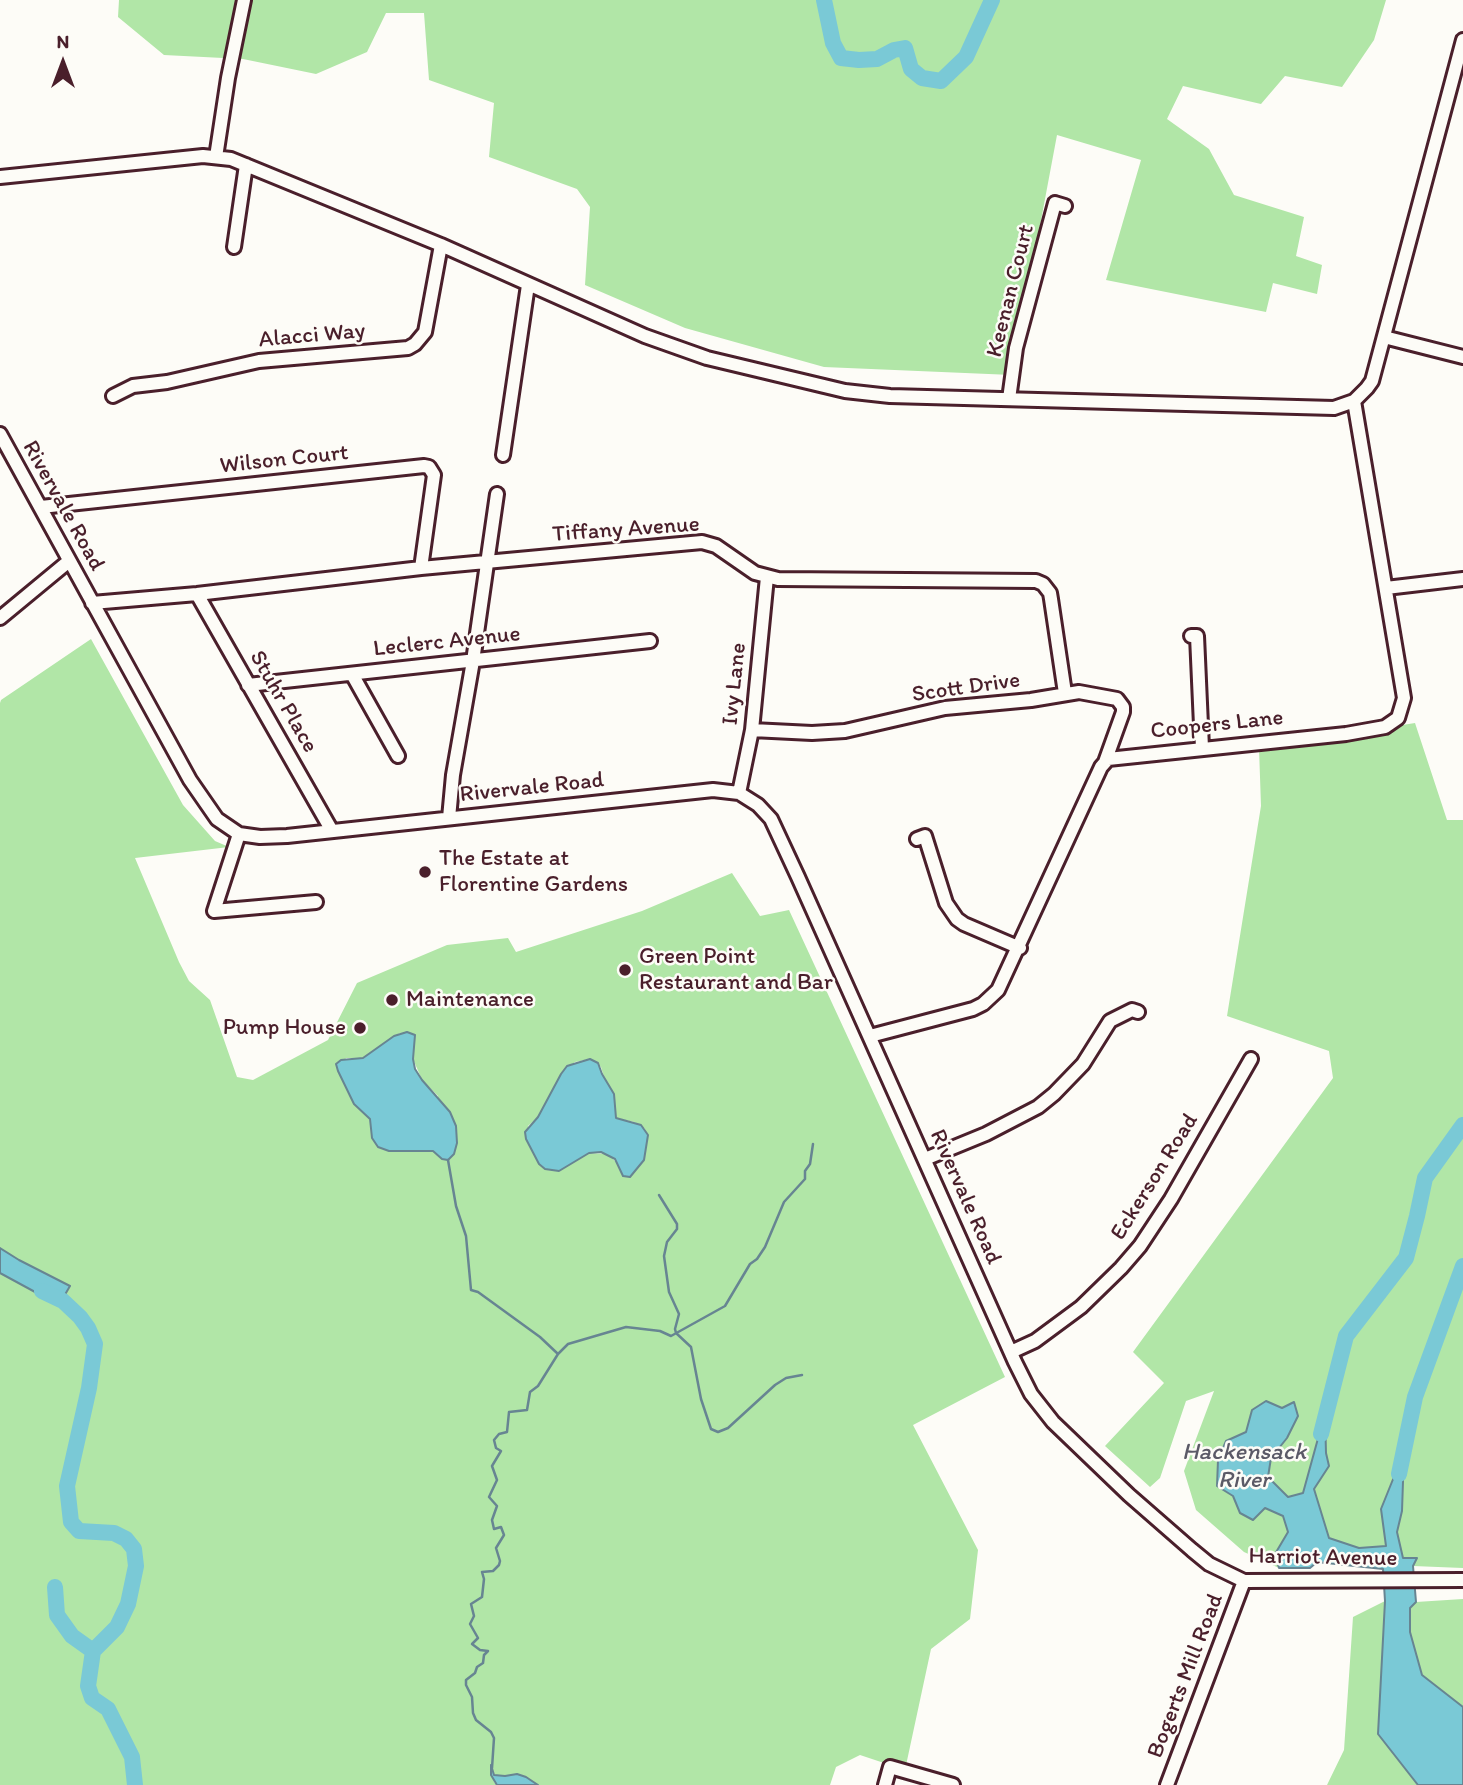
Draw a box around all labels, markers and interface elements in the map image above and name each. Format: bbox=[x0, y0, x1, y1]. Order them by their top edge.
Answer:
north arrow bbox=[28, 28, 98, 98]
text: N bbox=[57, 30, 69, 53]
street label: Keenan Court bbox=[981, 222, 1041, 360]
street label: Alacci Way bbox=[258, 318, 366, 354]
street label: Rivervale Road bbox=[16, 436, 110, 576]
street label: Wilson Court bbox=[218, 440, 350, 480]
street label: Tiffany Avenue bbox=[551, 511, 701, 549]
street label: Leclerc Avenue bbox=[372, 621, 522, 663]
street label: Ivy Lane bbox=[717, 641, 753, 727]
street label: Stuhr Place bbox=[243, 646, 323, 758]
street label: Scott Drive bbox=[910, 667, 1022, 709]
street label: Coopers Lane bbox=[1149, 704, 1285, 746]
street label: Rivervale Road bbox=[459, 767, 605, 809]
place label: The Estate at Florentine Gardens bbox=[439, 845, 628, 899]
marker: The Estate at Florentine Gardens bbox=[417, 864, 433, 880]
place label: Green Point Restaurant and Bar bbox=[639, 943, 833, 997]
marker: Green Point Restaurant and Bar bbox=[617, 962, 633, 978]
place label: Maintenance bbox=[406, 986, 534, 1014]
marker: Maintenance bbox=[384, 992, 400, 1008]
place label: Pump House bbox=[223, 1014, 346, 1042]
marker: Pump House bbox=[352, 1020, 368, 1036]
street label: Eckerson Road bbox=[1105, 1109, 1205, 1245]
street label: Rivervale Road bbox=[923, 1125, 1007, 1269]
water label: Hackensack River bbox=[1182, 1439, 1306, 1495]
street label: Harriot Avenue bbox=[1248, 1543, 1398, 1573]
street label: Bogerts Mill Road bbox=[1142, 1590, 1230, 1762]

